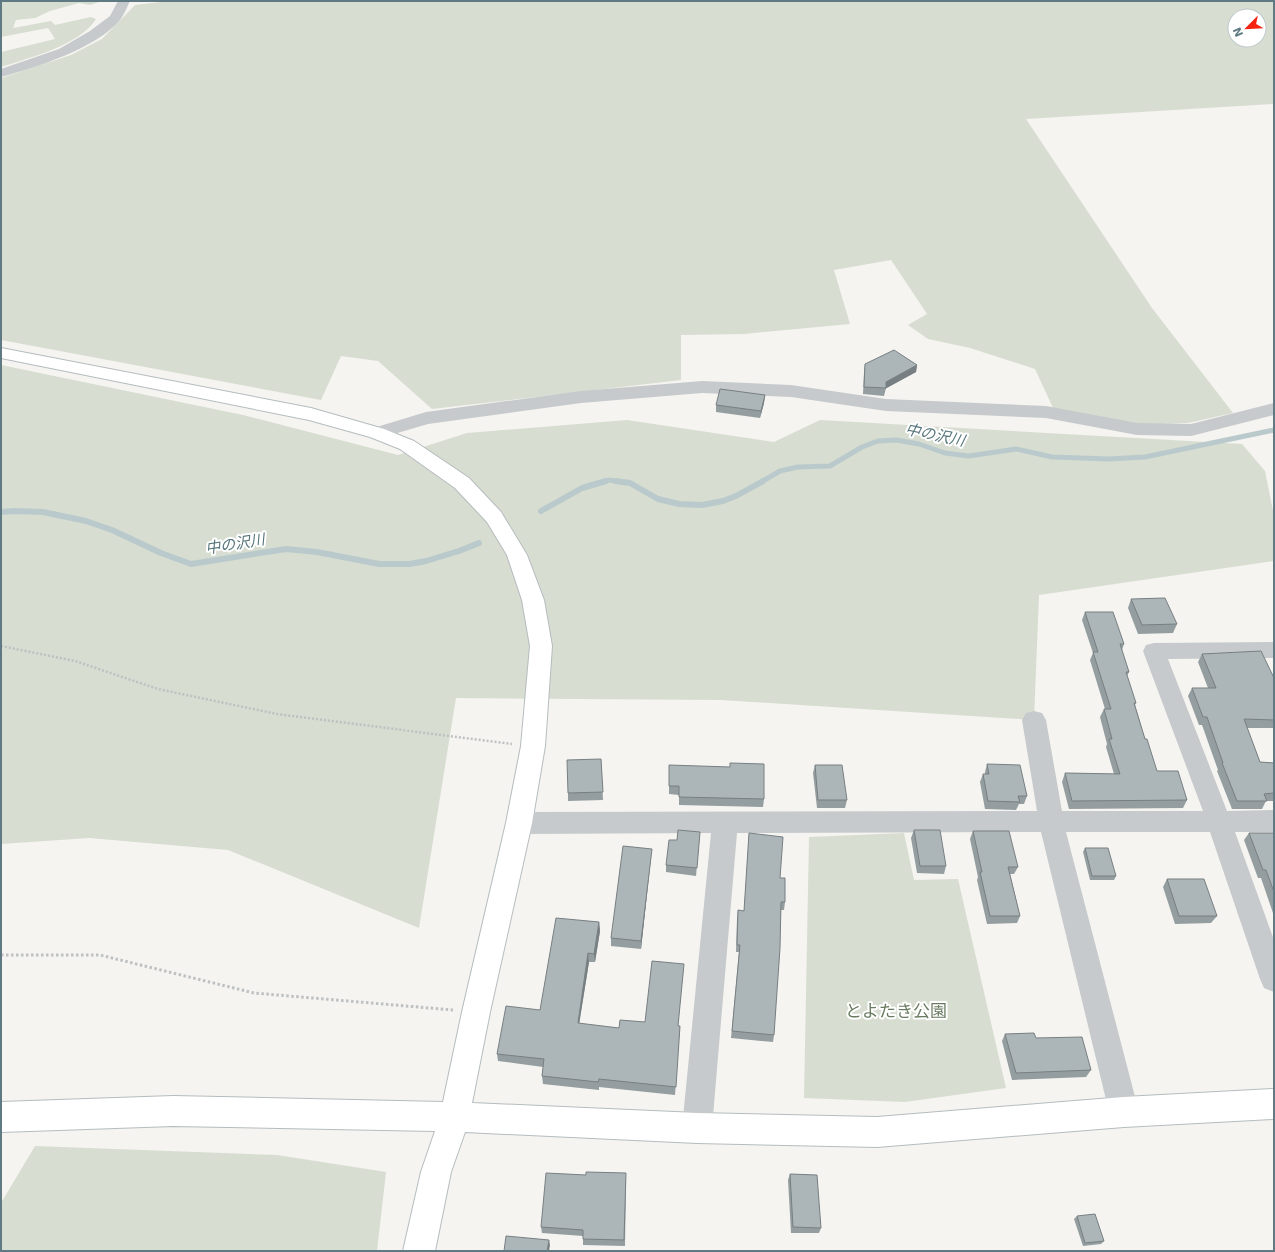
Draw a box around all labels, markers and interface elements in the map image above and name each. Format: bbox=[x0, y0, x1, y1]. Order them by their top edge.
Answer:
north arrow bbox=[1227, 8, 1267, 48]
text: N bbox=[1231, 25, 1246, 39]
water label: 中の沢川 bbox=[904, 420, 968, 450]
water label: 中の沢川 bbox=[204, 530, 268, 558]
park label: とよたき公園 bbox=[845, 1001, 947, 1021]

